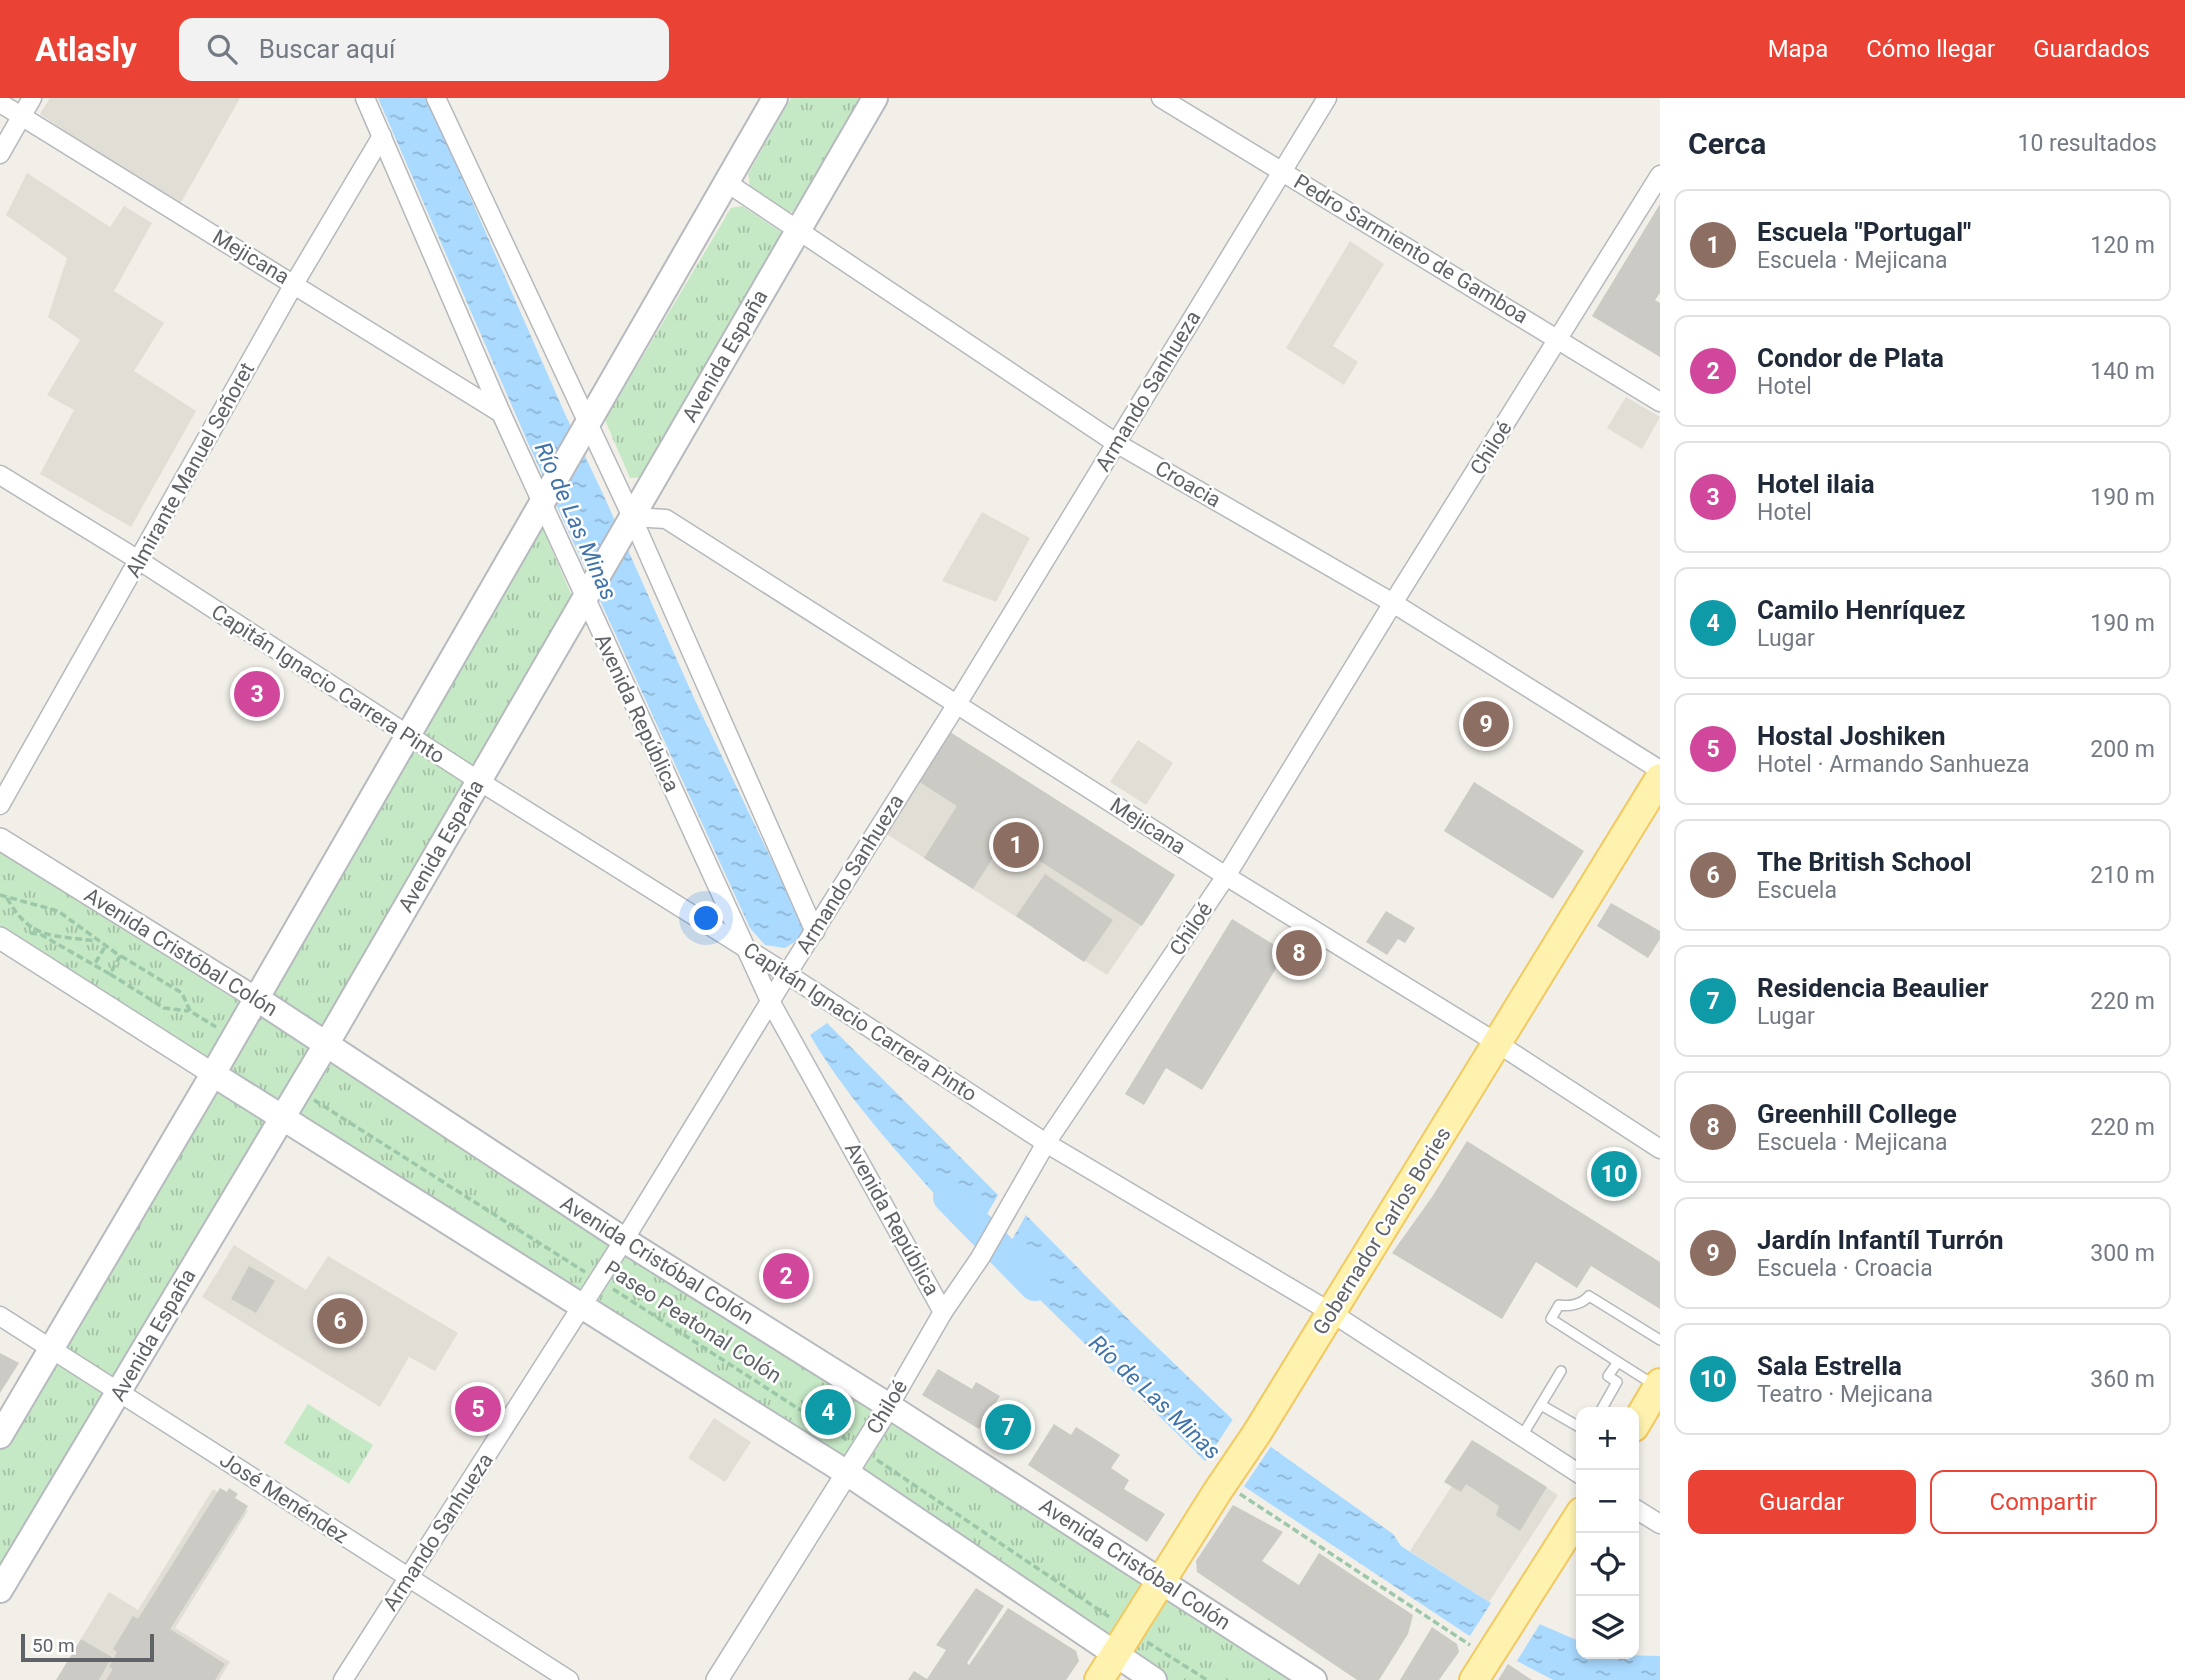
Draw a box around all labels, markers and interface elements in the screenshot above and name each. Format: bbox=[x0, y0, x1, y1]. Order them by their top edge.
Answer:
search box bbox=[179, 18, 669, 81]
text: Atlasly bbox=[35, 30, 137, 69]
icon: search bbox=[203, 30, 241, 68]
text: Buscar aquí bbox=[259, 34, 395, 64]
text: Mapa bbox=[1768, 35, 1828, 63]
text: Cómo llegar bbox=[1866, 35, 1995, 63]
text: Guardados bbox=[2033, 35, 2150, 63]
text: Cerca bbox=[1688, 126, 1766, 161]
text: 10 resultados bbox=[2018, 130, 2157, 157]
street label: Pedro Sarmiento de Gamboa bbox=[1290, 169, 1532, 329]
text: Escuela "Portugal" bbox=[1757, 217, 1971, 247]
street label: Mejicana bbox=[208, 225, 294, 289]
text: 1 bbox=[1706, 232, 1720, 259]
text: 120 m bbox=[2090, 232, 2155, 259]
text: Escuela · Mejicana bbox=[1757, 247, 1948, 274]
street label: Avenida España bbox=[677, 286, 773, 426]
street label: Armando Sanhueza bbox=[1091, 306, 1205, 476]
text: Condor de Plata bbox=[1757, 343, 1944, 373]
street label: Almirante Manuel Señoret bbox=[121, 358, 259, 582]
text: 2 bbox=[1706, 358, 1720, 385]
text: 140 m bbox=[2090, 358, 2155, 385]
text: Hotel bbox=[1757, 373, 1812, 400]
street label: Chiloé bbox=[1465, 417, 1517, 479]
water label: Río de Las Minas bbox=[529, 438, 622, 604]
street label: Croacia bbox=[1151, 456, 1225, 512]
text: Hotel ilaia bbox=[1757, 469, 1875, 499]
text: 3 bbox=[1706, 484, 1720, 511]
text: 190 m bbox=[2090, 484, 2155, 511]
text: Hotel bbox=[1757, 499, 1812, 526]
text: Camilo Henríquez bbox=[1757, 595, 1965, 625]
street label: Capitán Ignacio Carrera Pinto bbox=[207, 600, 449, 768]
text: 4 bbox=[1706, 610, 1720, 637]
text: 190 m bbox=[2090, 610, 2155, 637]
text: Lugar bbox=[1757, 625, 1815, 652]
street label: Avenida República bbox=[590, 630, 684, 796]
pin: 3 bbox=[234, 668, 280, 720]
pin: 9 bbox=[1463, 698, 1509, 750]
text: Hostal Joshiken bbox=[1757, 721, 1946, 751]
text: 5 bbox=[1706, 736, 1720, 763]
text: 200 m bbox=[2090, 736, 2155, 763]
text: Hotel · Armando Sanhueza bbox=[1757, 751, 2030, 778]
street label: Avenida España bbox=[393, 776, 489, 916]
street label: Armando Sanhueza bbox=[791, 790, 909, 958]
street label: Mejicana bbox=[1106, 793, 1190, 859]
pin: 1 bbox=[993, 819, 1039, 871]
text: The British School bbox=[1757, 847, 1972, 877]
text: 6 bbox=[1706, 862, 1720, 889]
text: 210 m bbox=[2090, 862, 2155, 889]
text: Escuela bbox=[1757, 877, 1837, 904]
street label: Avenida Cristóbal Colón bbox=[80, 883, 282, 1021]
street label: Chiloé bbox=[1165, 898, 1217, 960]
your location bbox=[689, 901, 723, 935]
pin: 8 bbox=[1276, 927, 1322, 979]
street label: Capitán Ignacio Carrera Pinto bbox=[739, 938, 981, 1106]
text: Residencia Beaulier bbox=[1757, 973, 1988, 1003]
text: 7 bbox=[1706, 988, 1720, 1015]
text: 220 m bbox=[2090, 988, 2155, 1015]
text: Lugar bbox=[1757, 1003, 1815, 1030]
text: Greenhill College bbox=[1757, 1099, 1957, 1129]
text: 8 bbox=[1706, 1114, 1720, 1141]
text: 220 m bbox=[2090, 1114, 2155, 1141]
street label: Gobernador Carlos Bories bbox=[1308, 1123, 1456, 1339]
text: Escuela · Mejicana bbox=[1757, 1129, 1948, 1156]
street label: Avenida República bbox=[840, 1138, 944, 1300]
pin: 10 bbox=[1591, 1148, 1637, 1200]
street label: Avenida Cristóbal Colón bbox=[556, 1191, 758, 1329]
text: Jardín Infantíl Turrón bbox=[1757, 1225, 2004, 1255]
text: 9 bbox=[1706, 1240, 1720, 1267]
text: 300 m bbox=[2090, 1240, 2155, 1267]
pin: 2 bbox=[763, 1250, 809, 1302]
text: Escuela · Croacia bbox=[1757, 1255, 1933, 1282]
street label: Paseo Peatonal Colón bbox=[600, 1256, 786, 1388]
street label: Avenida España bbox=[105, 1265, 201, 1405]
pin: 6 bbox=[317, 1295, 363, 1347]
water label: Río de Las Minas bbox=[1083, 1330, 1226, 1465]
text: Sala Estrella bbox=[1757, 1351, 1902, 1381]
text: 10 bbox=[1700, 1366, 1726, 1393]
text: 360 m bbox=[2090, 1366, 2155, 1393]
street label: Chiloé bbox=[862, 1376, 912, 1438]
text: Teatro · Mejicana bbox=[1757, 1381, 1933, 1408]
pin: 5 bbox=[455, 1383, 501, 1435]
pin: 4 bbox=[805, 1386, 851, 1438]
pin: 7 bbox=[985, 1401, 1031, 1453]
map controls bbox=[1576, 1407, 1639, 1659]
button: + bbox=[1576, 1407, 1639, 1470]
street label: José Menéndez bbox=[215, 1448, 353, 1548]
street label: Armando Sanhueza bbox=[378, 1449, 498, 1615]
button: − bbox=[1576, 1470, 1639, 1533]
button: Guardar bbox=[1688, 1470, 1916, 1534]
button: Compartir bbox=[1930, 1470, 2157, 1534]
street label: Avenida Cristóbal Colón bbox=[1035, 1493, 1235, 1635]
button: locate bbox=[1576, 1533, 1639, 1596]
button: layers bbox=[1576, 1596, 1639, 1659]
scale bar bbox=[21, 1631, 154, 1663]
text: 50 m bbox=[32, 1634, 75, 1657]

